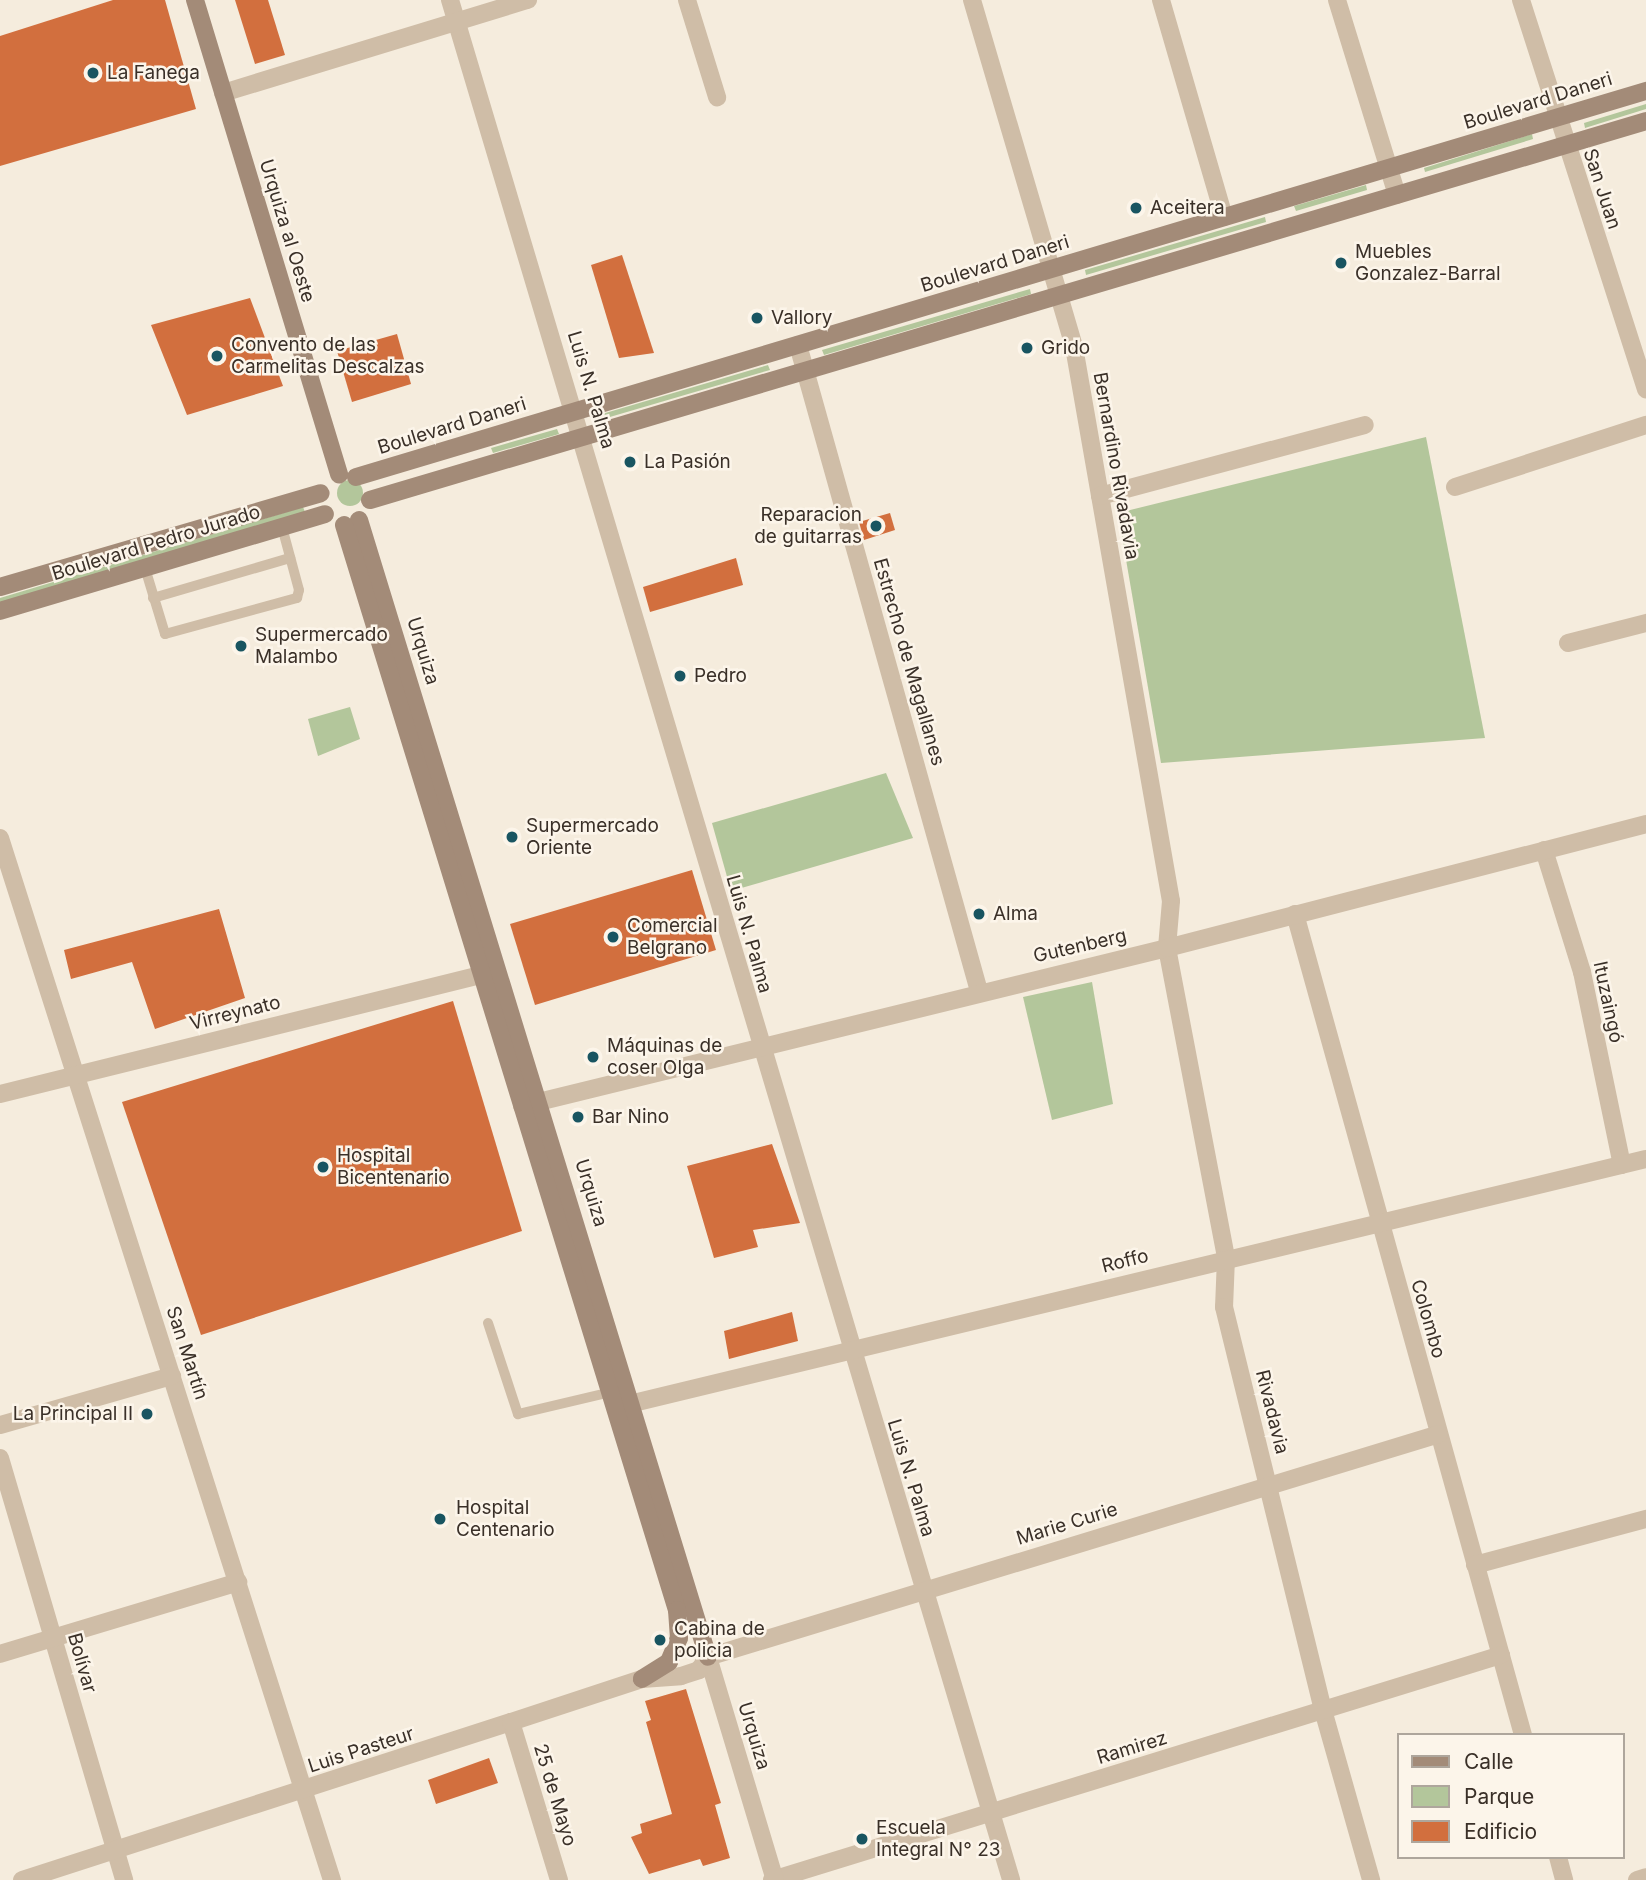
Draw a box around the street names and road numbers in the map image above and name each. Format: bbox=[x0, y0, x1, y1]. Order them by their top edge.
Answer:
street label: Boulevard Daneri bbox=[1461, 68, 1615, 134]
street label: San Juan bbox=[1578, 146, 1626, 232]
street label: Urquiza al Oeste bbox=[254, 157, 320, 305]
street label: Boulevard Daneri bbox=[918, 231, 1072, 297]
street label: Luis N. Palma bbox=[562, 328, 620, 452]
street label: Bernardino Rivadavia bbox=[1088, 370, 1144, 562]
street label: Boulevard Daneri bbox=[375, 393, 529, 459]
street label: Boulevard Pedro Jurado bbox=[49, 500, 263, 586]
street label: Estrecho de Magallanes bbox=[868, 556, 950, 768]
street label: Urquiza bbox=[402, 614, 444, 688]
street label: Luis N. Palma bbox=[721, 872, 777, 996]
street label: Gutenberg bbox=[1031, 924, 1129, 968]
street label: Ituzaingó bbox=[1588, 959, 1628, 1045]
street label: Virreynato bbox=[187, 991, 283, 1035]
street label: Urquiza bbox=[570, 1156, 612, 1230]
street label: Roffo bbox=[1099, 1244, 1151, 1278]
street label: Colombo bbox=[1406, 1277, 1450, 1361]
street label: San Martín bbox=[161, 1303, 213, 1403]
street label: Rivadavia bbox=[1251, 1367, 1293, 1457]
street label: Luis N. Palma bbox=[882, 1416, 940, 1540]
street label: Marie Curie bbox=[1014, 1498, 1120, 1550]
street label: Bolívar bbox=[63, 1630, 101, 1696]
street label: Urquiza bbox=[733, 1699, 775, 1773]
street label: Luis Pasteur bbox=[305, 1722, 417, 1778]
street label: Ramirez bbox=[1094, 1727, 1170, 1769]
street label: 25 de Mayo bbox=[529, 1741, 581, 1849]

